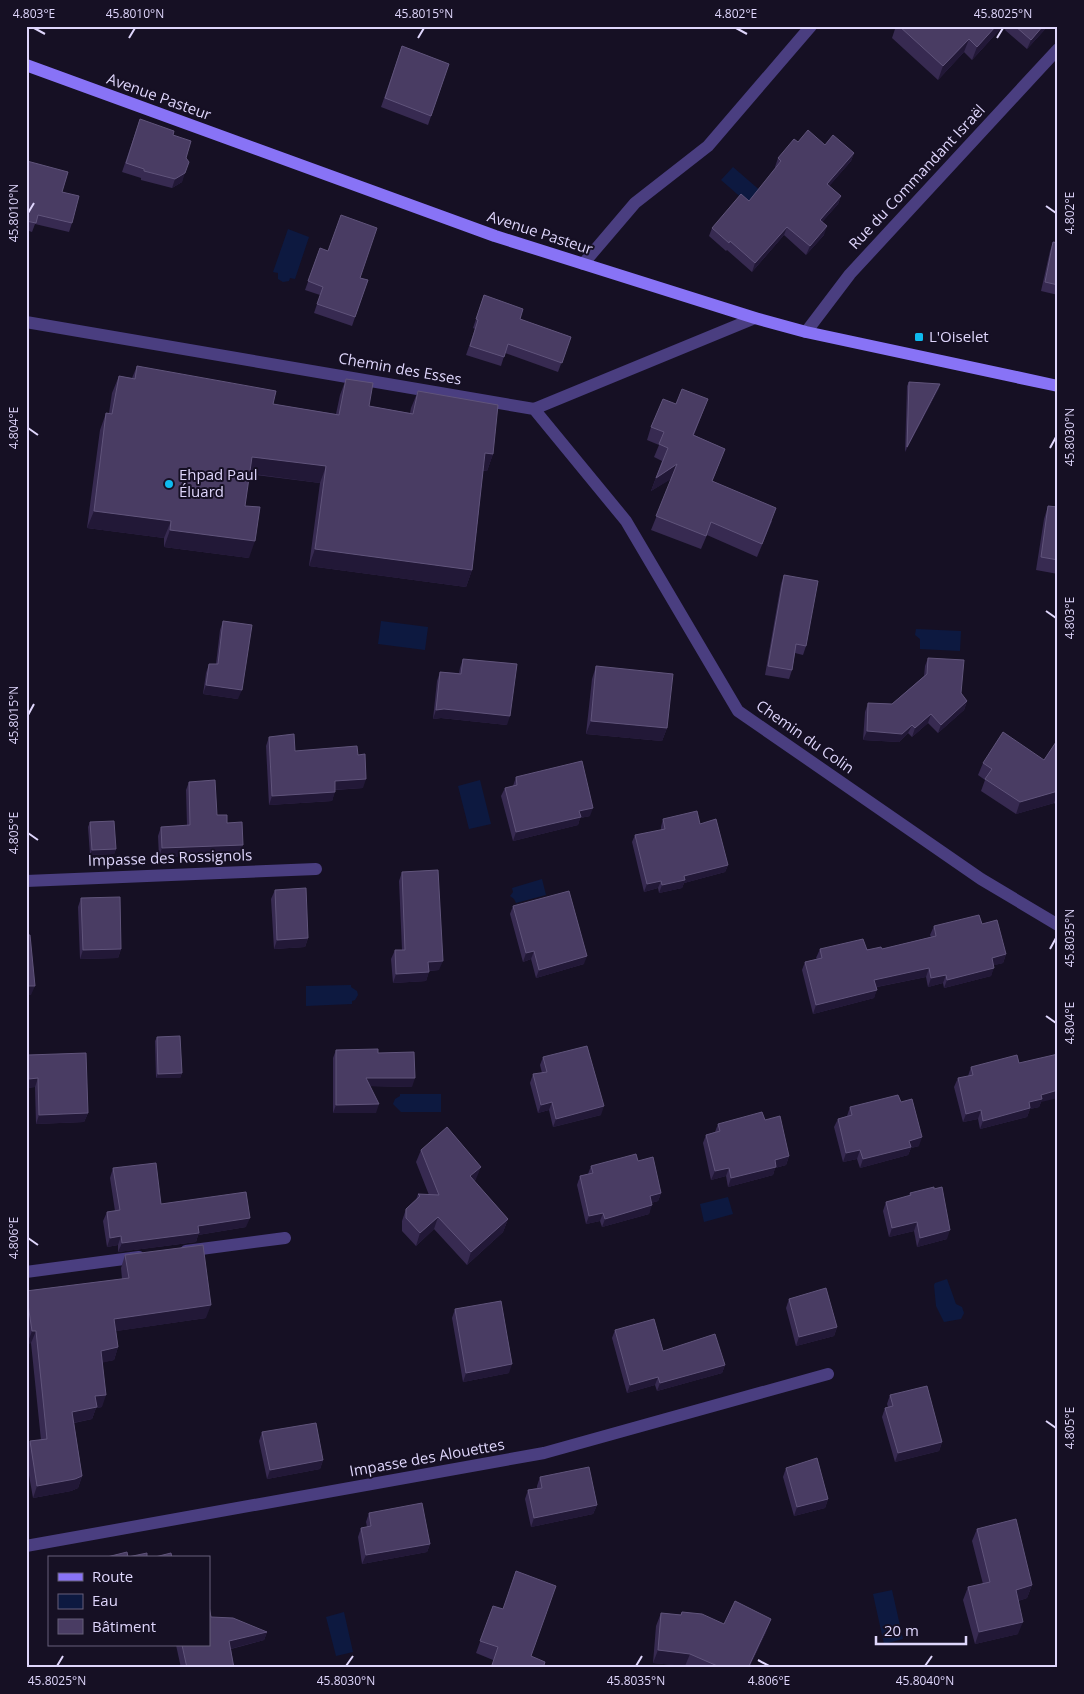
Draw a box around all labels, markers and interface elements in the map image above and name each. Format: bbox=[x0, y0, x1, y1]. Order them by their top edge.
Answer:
text: 4.803°E bbox=[13, 5, 55, 22]
text: 45.8010°N bbox=[106, 5, 164, 22]
text: 45.8015°N bbox=[395, 5, 453, 22]
text: 4.802°E bbox=[715, 5, 757, 22]
text: 45.8025°N bbox=[974, 5, 1032, 22]
street label: Avenue Pasteur bbox=[104, 68, 214, 124]
street label: Rue du Commandant Israël bbox=[844, 100, 989, 253]
text: 45.8010°N bbox=[5, 184, 22, 242]
text: 4.802°E bbox=[1061, 192, 1078, 234]
street label: Avenue Pasteur bbox=[485, 206, 596, 259]
place label: L'Oiselet bbox=[929, 326, 989, 346]
marker: L'Oiselet bbox=[913, 331, 925, 343]
street label: Chemin des Esses bbox=[337, 347, 463, 389]
text: 4.804°E bbox=[5, 407, 22, 449]
text: 45.8030°N bbox=[1061, 408, 1078, 466]
place label: Ehpad Paul Éluard bbox=[179, 464, 257, 501]
marker: Ehpad Paul Éluard bbox=[163, 478, 175, 490]
text: 4.803°E bbox=[1061, 597, 1078, 639]
text: 45.8015°N bbox=[5, 686, 22, 744]
street label: Chemin du Colin bbox=[753, 695, 859, 777]
text: 4.805°E bbox=[5, 812, 22, 854]
street label: Impasse des Rossignols bbox=[87, 844, 253, 870]
text: 45.8035°N bbox=[1061, 909, 1078, 967]
text: 4.804°E bbox=[1061, 1002, 1078, 1044]
text: 4.806°E bbox=[5, 1217, 22, 1259]
text: 4.805°E bbox=[1061, 1407, 1078, 1449]
street label: Impasse des Alouettes bbox=[348, 1434, 506, 1480]
legend bbox=[48, 1556, 210, 1646]
text: Route bbox=[92, 1566, 133, 1586]
text: Eau bbox=[92, 1590, 118, 1610]
scale bar bbox=[876, 1614, 966, 1646]
text: Bâtiment bbox=[92, 1616, 156, 1636]
text: 20 m bbox=[884, 1620, 919, 1640]
text: 45.8025°N bbox=[28, 1672, 86, 1689]
text: 45.8030°N bbox=[317, 1672, 375, 1689]
text: 45.8035°N bbox=[607, 1672, 665, 1689]
text: 4.806°E bbox=[748, 1672, 790, 1689]
text: 45.8040°N bbox=[896, 1672, 954, 1689]

